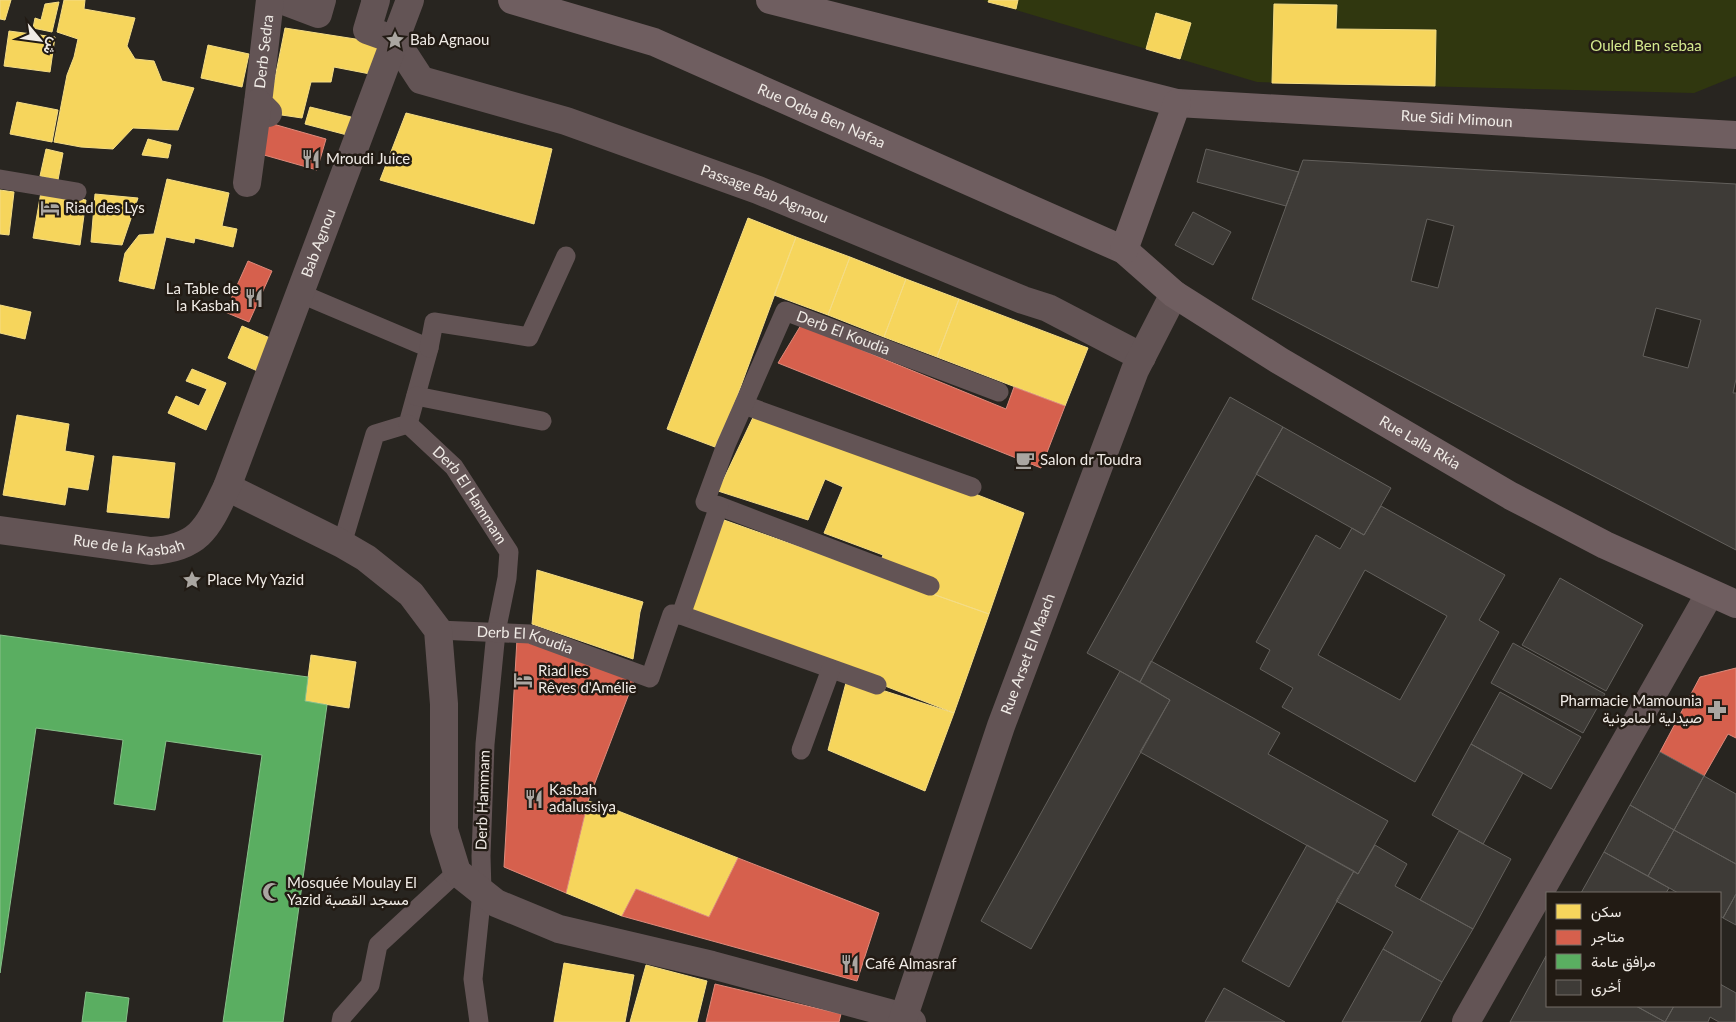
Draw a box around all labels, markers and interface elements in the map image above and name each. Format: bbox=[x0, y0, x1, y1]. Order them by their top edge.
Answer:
street label: Derb Sedra bbox=[250, 13, 276, 89]
north arrow bbox=[15, 15, 65, 65]
place icon: Bab Agnaou bbox=[384, 29, 406, 51]
place label: Bab Agnaou bbox=[410, 30, 489, 48]
text: ش bbox=[39, 35, 63, 58]
park label: Ouled Ben sebaa bbox=[1590, 36, 1702, 54]
street label: Rue Oqba Ben Nafaa bbox=[755, 79, 888, 151]
street label: Rue Sidi Mimoun bbox=[1400, 106, 1513, 130]
restaurant icon: Mroudi Juice bbox=[300, 148, 322, 170]
place label: Mroudi Juice bbox=[326, 149, 410, 167]
street label: Passage Bab Agnaou bbox=[699, 160, 831, 226]
hotel icon: Riad des Lys bbox=[39, 197, 61, 219]
place label: Riad des Lys bbox=[65, 198, 145, 216]
street label: Bab Agnou bbox=[297, 206, 339, 280]
place label: La Table de la Kasbah bbox=[166, 279, 239, 314]
restaurant icon: La Table de la Kasbah bbox=[243, 287, 265, 309]
street label: Derb El Koudia bbox=[794, 306, 893, 358]
street label: Rue Lalla Rkia bbox=[1377, 411, 1464, 473]
street label: Derb El Hammam bbox=[430, 442, 511, 547]
cafe icon: Salon dr Toudra bbox=[1014, 449, 1036, 471]
place label: Salon dr Toudra bbox=[1040, 450, 1142, 468]
street label: Rue de la Kasbah bbox=[72, 530, 187, 559]
place icon: Place My Yazid bbox=[181, 569, 203, 591]
place label: Place My Yazid bbox=[207, 570, 304, 588]
street label: Rue Arset El Maach bbox=[996, 591, 1058, 717]
street label: Derb El Koudia bbox=[476, 622, 576, 657]
place label: Riad les Rêves d'Amélie bbox=[538, 661, 637, 696]
hotel icon: Riad les Rêves d'Amélie bbox=[512, 669, 534, 691]
place label: Pharmacie Mamounia صيدلية المامونية bbox=[1560, 691, 1702, 727]
pharmacy icon: Pharmacie Mamounia صيدلية المامونية bbox=[1706, 699, 1728, 721]
street label: Derb Hammam bbox=[471, 750, 493, 850]
place label: Kasbah adalussiya bbox=[549, 780, 616, 815]
restaurant icon: Kasbah adalussiya bbox=[523, 788, 545, 810]
place label: Mosquée Moulay El Yazid مسجد القصبة bbox=[287, 873, 417, 909]
mosque icon: Mosquée Moulay El Yazid مسجد القصبة bbox=[261, 881, 283, 903]
legend bbox=[1546, 892, 1721, 1007]
text: سكن bbox=[1591, 902, 1621, 922]
text: متاجر bbox=[1590, 927, 1625, 946]
text: مرافق عامة bbox=[1591, 952, 1656, 972]
restaurant icon: Café Almasraf bbox=[839, 953, 861, 975]
place label: Café Almasraf bbox=[865, 954, 957, 972]
text: أخرى bbox=[1591, 977, 1621, 997]

